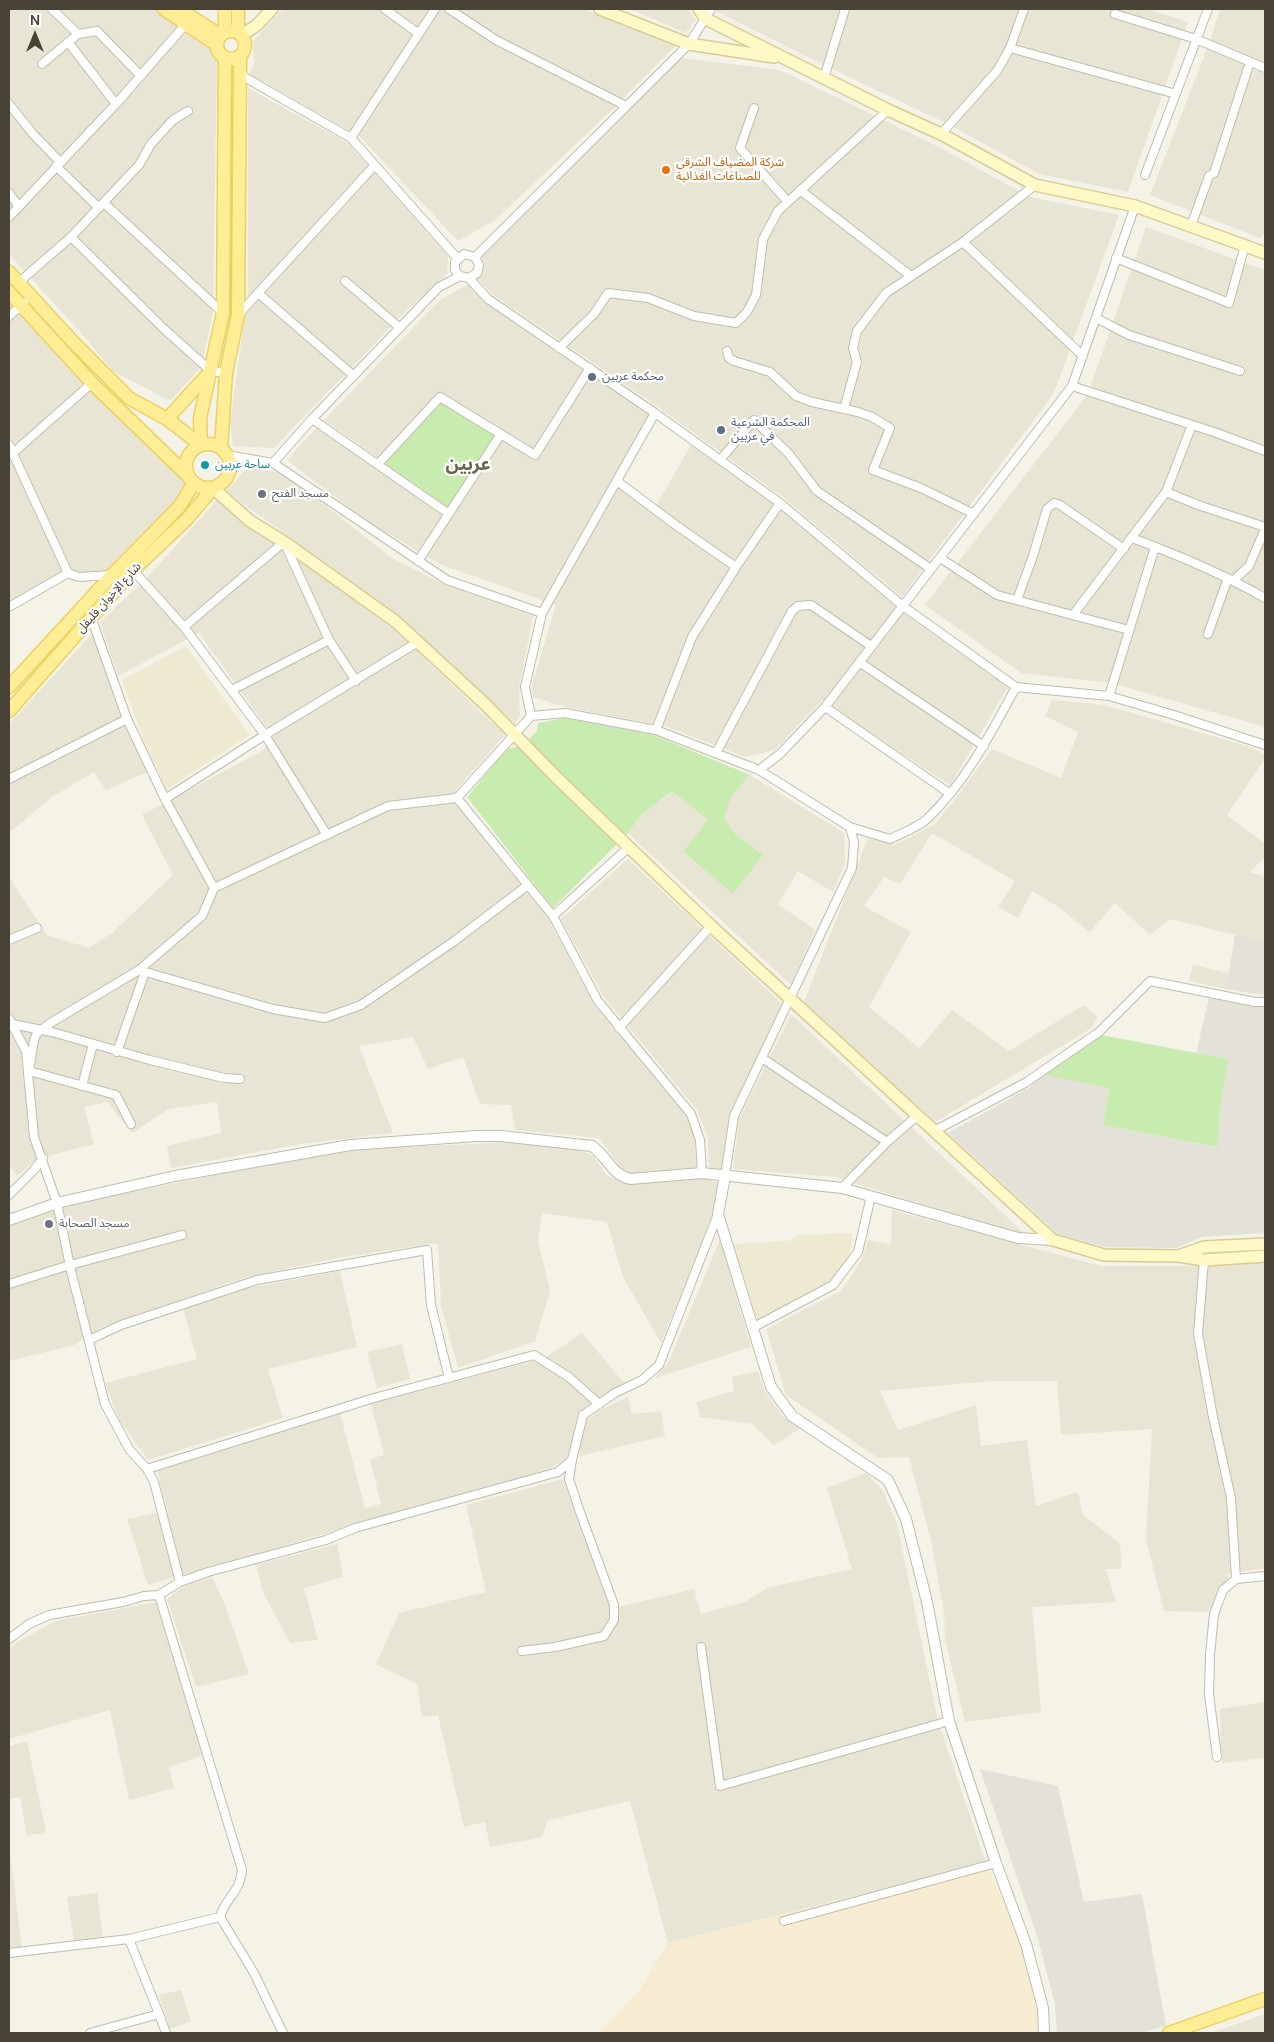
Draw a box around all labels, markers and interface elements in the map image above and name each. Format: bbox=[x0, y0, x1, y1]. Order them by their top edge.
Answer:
north arrow bbox=[10, 10, 60, 60]
text: N bbox=[30, 10, 40, 29]
place label: شركة المضياف الشرقي للصناعات الغذائية bbox=[676, 156, 784, 184]
marker: شركة المضياف الشرقي للصناعات الغذائية bbox=[660, 164, 672, 176]
place label: محكمة عربين bbox=[602, 370, 664, 384]
marker: محكمة عربين bbox=[586, 371, 598, 383]
place label: المحكمة الشرعية في عربين bbox=[731, 416, 810, 444]
marker: المحكمة الشرعية في عربين bbox=[715, 424, 727, 436]
district label: عربين bbox=[445, 454, 491, 476]
place label: ساحة عربين bbox=[215, 458, 270, 472]
marker: ساحة عربين bbox=[199, 459, 211, 471]
place label: مسجد الفتح bbox=[272, 487, 329, 501]
marker: مسجد الفتح bbox=[256, 488, 268, 500]
street label: شارع الإخوان فليفل bbox=[74, 560, 144, 636]
place label: مسجد الصحابة bbox=[59, 1217, 129, 1231]
marker: مسجد الصحابة bbox=[43, 1218, 55, 1230]

